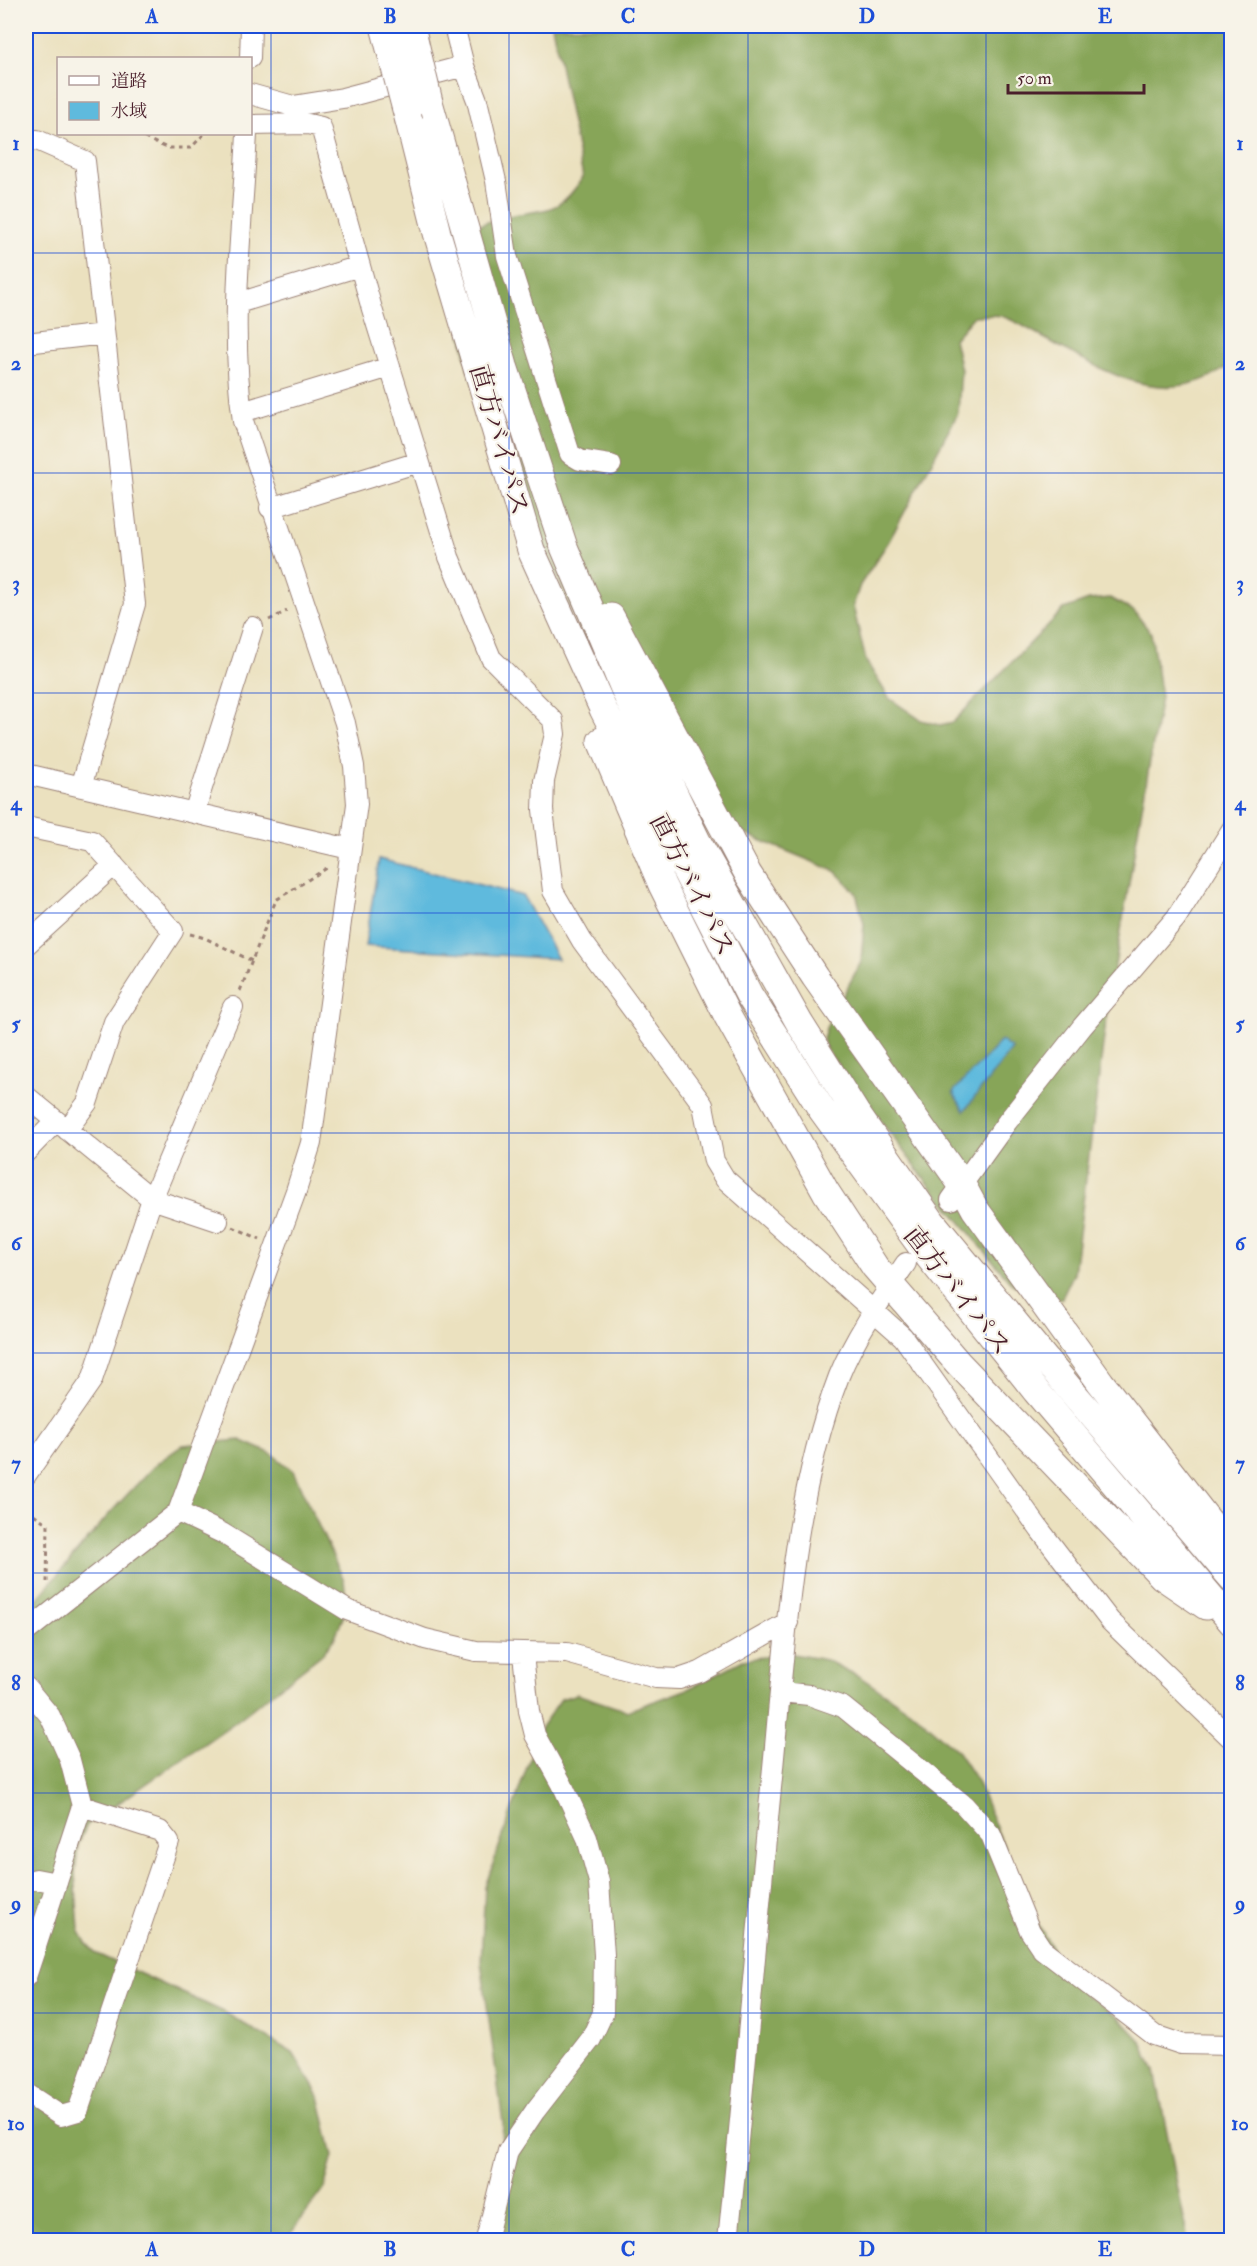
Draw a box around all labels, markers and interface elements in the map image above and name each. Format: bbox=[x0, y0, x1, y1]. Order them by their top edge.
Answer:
text: A bbox=[145, 4, 159, 29]
text: B bbox=[383, 4, 397, 29]
text: C bbox=[621, 4, 635, 29]
text: D bbox=[859, 4, 875, 29]
text: E bbox=[1098, 4, 1113, 29]
legend bbox=[57, 57, 252, 135]
scale bar bbox=[1008, 57, 1144, 95]
text: 50 m bbox=[1017, 67, 1052, 90]
text: 道路 bbox=[111, 70, 147, 93]
text: 水域 bbox=[111, 100, 147, 123]
text: 1 bbox=[12, 131, 20, 156]
text: 1 bbox=[1236, 131, 1244, 156]
text: 2 bbox=[11, 351, 21, 376]
text: 2 bbox=[1235, 351, 1245, 376]
street label: 直方バイパス bbox=[462, 361, 536, 519]
text: 3 bbox=[12, 571, 20, 596]
text: 3 bbox=[1236, 571, 1244, 596]
text: 4 bbox=[10, 791, 23, 816]
text: 4 bbox=[1234, 791, 1247, 816]
street label: 直方バイパス bbox=[642, 808, 742, 962]
text: 5 bbox=[12, 1011, 22, 1036]
text: 5 bbox=[1236, 1011, 1246, 1036]
street label: 直方バイパス bbox=[897, 1220, 1017, 1362]
text: 6 bbox=[11, 1231, 23, 1256]
text: 6 bbox=[1235, 1231, 1247, 1256]
text: 7 bbox=[11, 1451, 21, 1476]
text: 7 bbox=[1235, 1451, 1245, 1476]
text: 8 bbox=[11, 1671, 21, 1696]
text: 8 bbox=[1235, 1671, 1245, 1696]
text: 9 bbox=[9, 1891, 21, 1916]
text: 9 bbox=[1233, 1891, 1245, 1916]
text: 10 bbox=[7, 2111, 25, 2136]
text: 10 bbox=[1231, 2111, 1249, 2136]
text: A bbox=[145, 2237, 159, 2262]
text: B bbox=[383, 2237, 397, 2262]
text: C bbox=[621, 2237, 635, 2262]
text: D bbox=[859, 2237, 875, 2262]
text: E bbox=[1098, 2237, 1113, 2262]

